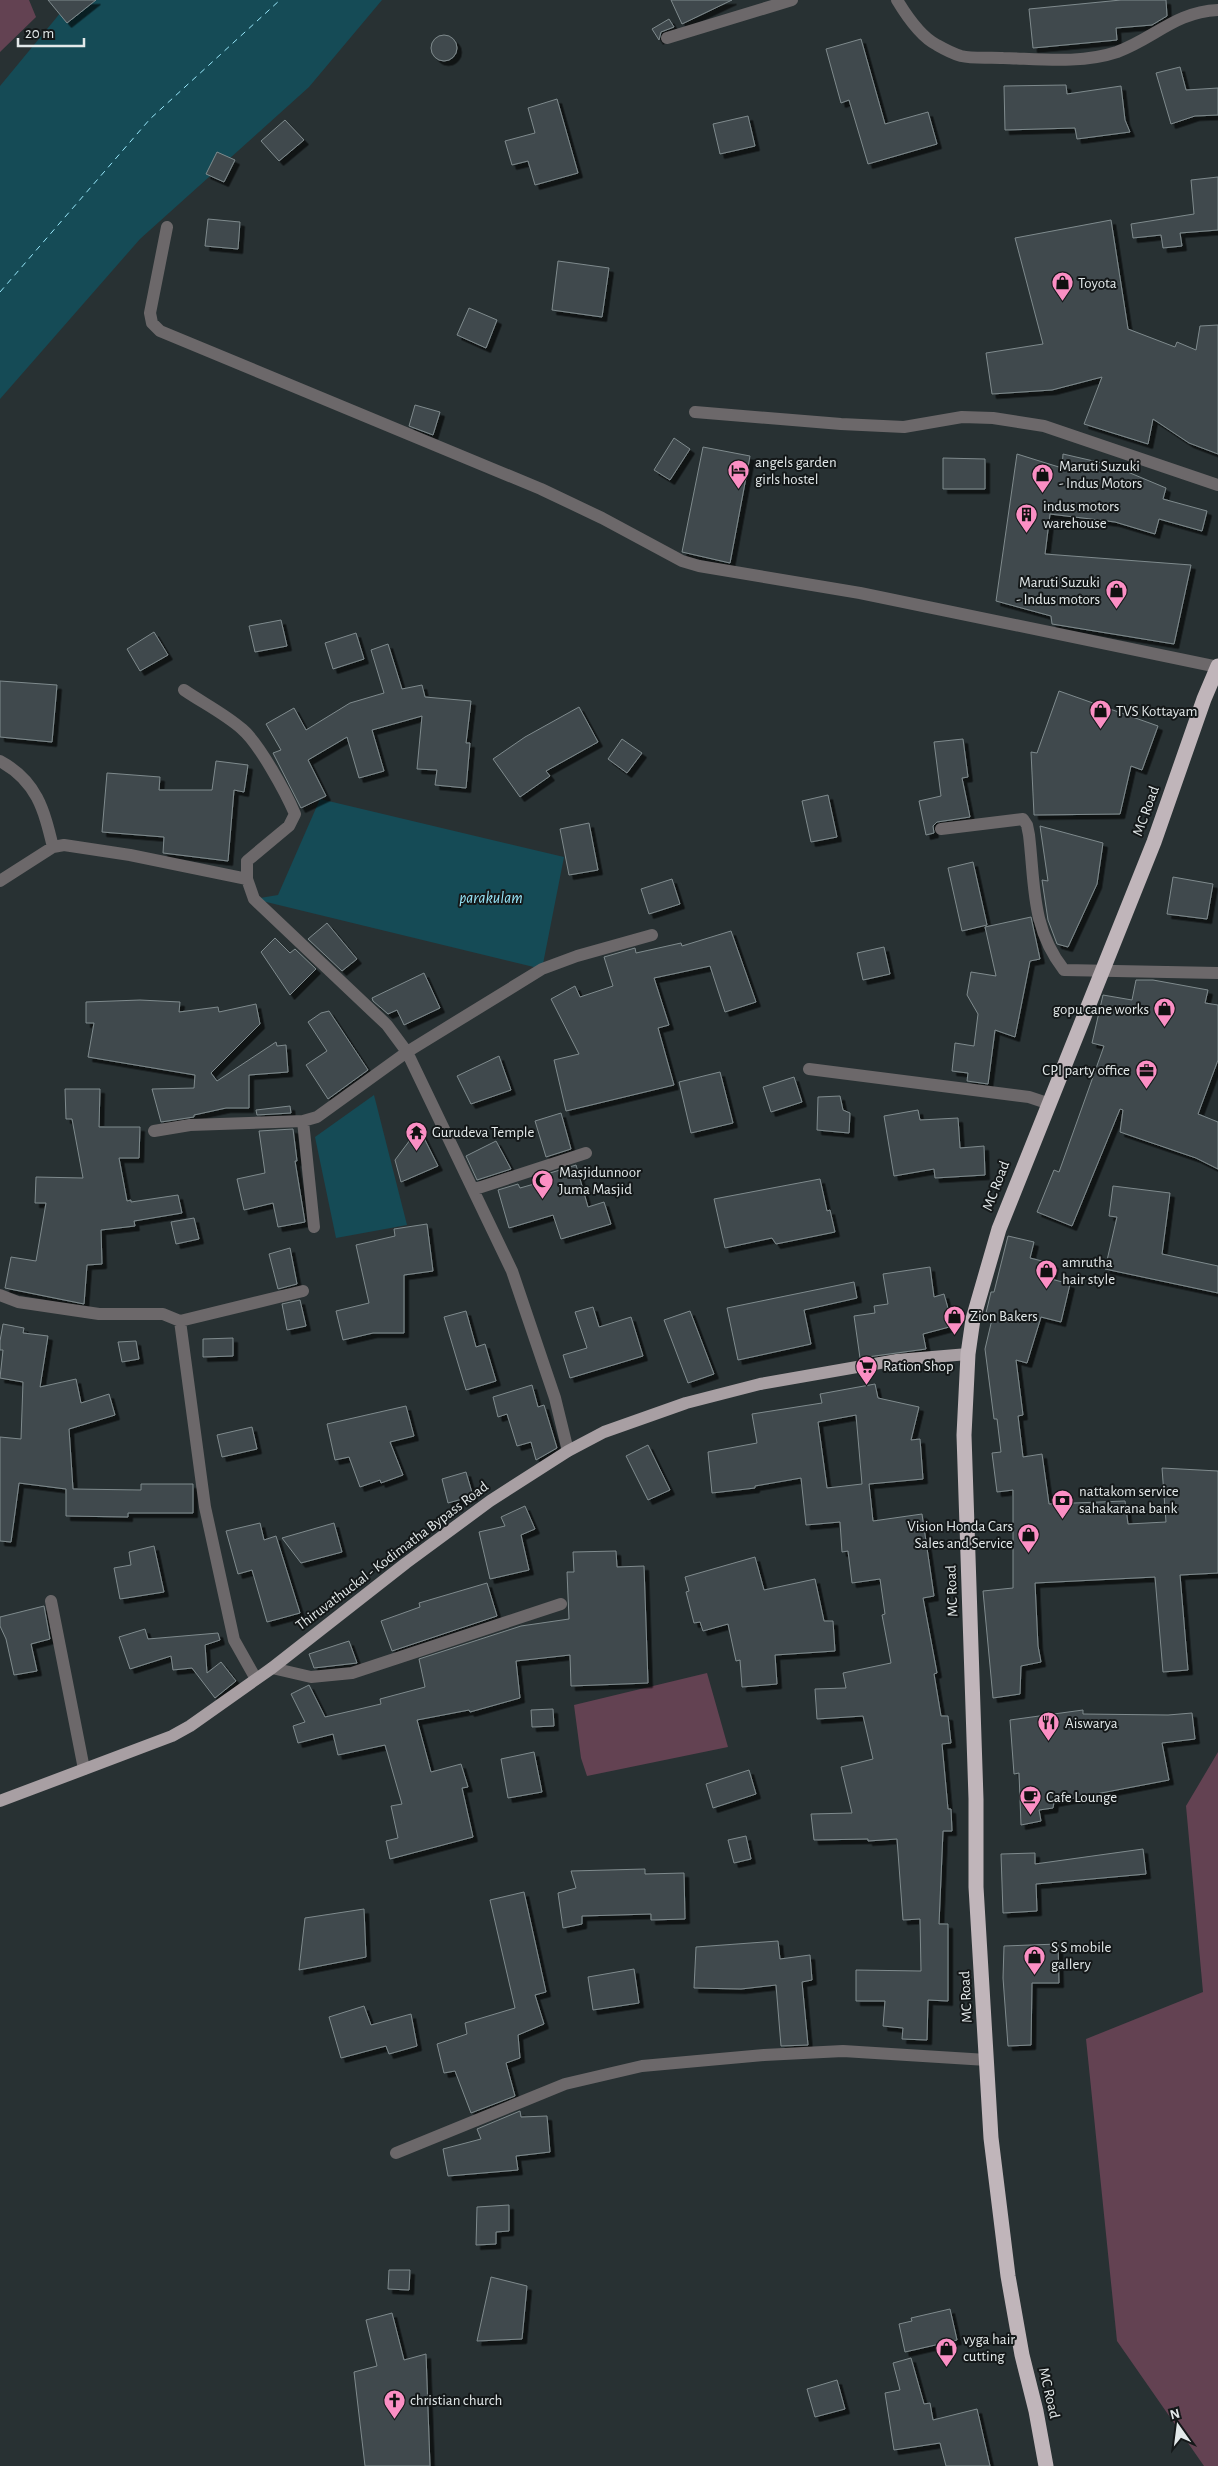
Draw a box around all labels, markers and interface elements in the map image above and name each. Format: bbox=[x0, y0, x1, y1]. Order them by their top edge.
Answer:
scale bar bbox=[18, 15, 84, 47]
text: 20 m bbox=[25, 26, 54, 41]
shop icon: Toyota bbox=[1050, 271, 1074, 302]
place label: Toyota bbox=[1078, 276, 1117, 291]
place label: angels garden girls hostel bbox=[755, 455, 837, 487]
hotel icon: angels garden girls hostel bbox=[727, 459, 751, 490]
place label: Maruti Suzuki - Indus Motors bbox=[1059, 459, 1142, 491]
shop icon: Maruti Suzuki - Indus Motors bbox=[1031, 463, 1055, 494]
place label: indus motors warehouse bbox=[1043, 499, 1119, 531]
building icon: indus motors warehouse bbox=[1015, 503, 1039, 534]
place label: Maruti Suzuki - Indus motors bbox=[1016, 575, 1100, 607]
shop icon: Maruti Suzuki - Indus motors bbox=[1104, 579, 1128, 610]
shop icon: TVS Kottayam bbox=[1088, 699, 1112, 730]
place label: TVS Kottayam bbox=[1116, 704, 1198, 719]
street label: MC Road bbox=[1130, 784, 1162, 838]
water label: parakulam bbox=[459, 890, 523, 907]
shop icon: gopu cane works bbox=[1153, 997, 1177, 1028]
place label: gopu cane works bbox=[1053, 1002, 1149, 1017]
office icon: CPI party office bbox=[1134, 1058, 1158, 1089]
place label: CPI party office bbox=[1042, 1063, 1130, 1078]
temple icon: Gurudeva Temple bbox=[404, 1120, 428, 1151]
place label: Gurudeva Temple bbox=[432, 1125, 534, 1140]
street label: MC Road bbox=[980, 1159, 1012, 1213]
place label: Masjidunnoor Juma Masjid bbox=[559, 1165, 641, 1197]
mosque icon: Masjidunnoor Juma Masjid bbox=[531, 1169, 555, 1200]
place label: amrutha hair style bbox=[1062, 1255, 1115, 1287]
shop icon: amrutha hair style bbox=[1034, 1259, 1058, 1290]
shop icon: Zion Bakers bbox=[942, 1304, 966, 1335]
place label: Zion Bakers bbox=[970, 1309, 1038, 1324]
supermarket icon: Ration Shop bbox=[855, 1354, 879, 1385]
place label: Ration Shop bbox=[883, 1359, 954, 1374]
street label: Thiruvathuckal - Kodimatha Bypass Road bbox=[293, 1479, 491, 1633]
place label: nattakom service sahakarana bank bbox=[1079, 1484, 1179, 1516]
bank icon: nattakom service sahakarana bank bbox=[1051, 1488, 1075, 1519]
place label: Vision Honda Cars Sales and Service bbox=[907, 1519, 1013, 1551]
shop icon: Vision Honda Cars Sales and Service bbox=[1017, 1523, 1041, 1554]
street label: MC Road bbox=[944, 1565, 960, 1617]
restaurant icon: Aiswarya bbox=[1037, 1711, 1061, 1742]
place label: Aiswarya bbox=[1065, 1716, 1118, 1731]
cafe icon: Cafe Lounge bbox=[1018, 1785, 1042, 1816]
place label: Cafe Lounge bbox=[1046, 1790, 1117, 1805]
place label: S S mobile gallery bbox=[1051, 1940, 1112, 1972]
shop icon: S S mobile gallery bbox=[1023, 1944, 1047, 1975]
street label: MC Road bbox=[957, 1970, 975, 2023]
place label: vyga hair cutting bbox=[963, 2332, 1015, 2364]
shop icon: vyga hair cutting bbox=[935, 2336, 959, 2367]
street label: MC Road bbox=[1036, 2366, 1062, 2420]
church icon: christian church bbox=[382, 2388, 406, 2419]
place label: christian church bbox=[410, 2393, 502, 2408]
north arrow bbox=[1153, 2401, 1203, 2451]
text: N bbox=[1169, 2406, 1182, 2422]

